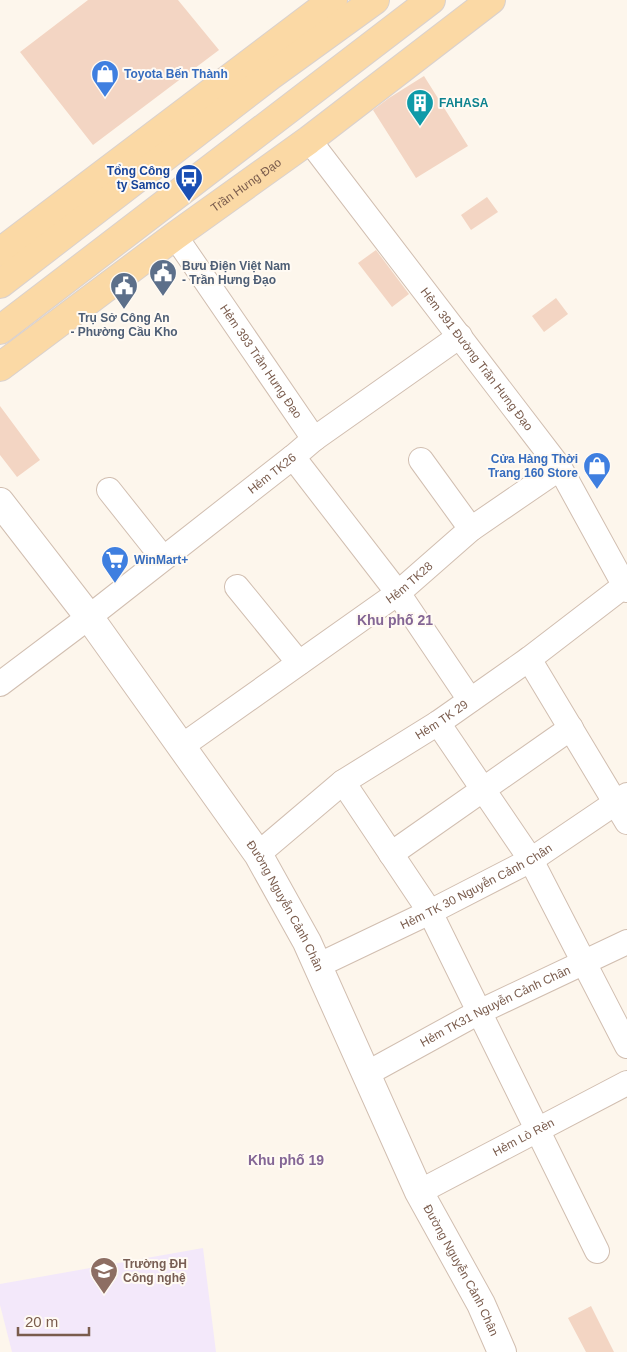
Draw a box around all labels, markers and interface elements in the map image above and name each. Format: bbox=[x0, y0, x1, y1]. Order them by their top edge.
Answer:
shop icon: Toyota Bến Thành bbox=[90, 59, 120, 98]
place label: Toyota Bến Thành bbox=[124, 67, 228, 81]
building icon: FAHASA bbox=[405, 88, 435, 127]
place label: FAHASA bbox=[439, 96, 489, 110]
street label: Trần Hưng Đạo bbox=[208, 155, 284, 215]
bus stop icon: Tổng Công ty Samco bbox=[174, 163, 204, 202]
place label: Tổng Công ty Samco bbox=[107, 164, 170, 192]
public building icon: Bưu Điện Việt Nam - Trần Hưng Đạo bbox=[148, 258, 178, 297]
place label: Bưu Điện Việt Nam - Trần Hưng Đạo bbox=[182, 259, 291, 287]
public building icon: Trụ Sở Công An - Phường Cầu Kho bbox=[109, 271, 139, 310]
street label: Hẻm 391 Đường Trần Hưng Ðạo bbox=[418, 285, 536, 434]
street label: Hẻm 393 Trần Hưng Ðạo bbox=[217, 302, 305, 421]
place label: Trụ Sở Công An - Phường Cầu Kho bbox=[70, 311, 178, 339]
street label: Hẻm TK26 bbox=[245, 450, 299, 497]
shop icon: Cửa Hàng Thời Trang 160 Store bbox=[582, 451, 612, 490]
place label: Cửa Hàng Thời Trang 160 Store bbox=[488, 452, 578, 480]
supermarket icon: WinMart+ bbox=[100, 545, 130, 584]
place label: WinMart+ bbox=[134, 553, 188, 567]
street label: Hẻm TK28 bbox=[383, 559, 436, 606]
district label: Khu phố 21 bbox=[357, 612, 433, 628]
street label: Hẻm TK 29 bbox=[413, 697, 471, 742]
street label: Đường Nguyễn Cảnh Chân bbox=[244, 838, 326, 973]
street label: Hẻm TK 30 Nguyễn Cảnh Chân bbox=[398, 841, 555, 932]
street label: Hẻm TK31 Nguyễn Cảnh Chân bbox=[418, 963, 573, 1050]
street label: Hẻm Lò Rèn bbox=[490, 1115, 557, 1159]
district label: Khu phố 19 bbox=[248, 1152, 324, 1168]
street label: Đường Nguyễn Cảnh Chân bbox=[420, 1202, 501, 1338]
school or university icon: Trường ĐH Công nghệ bbox=[89, 1256, 119, 1295]
place label: Trường ĐH Công nghệ bbox=[123, 1257, 187, 1285]
scale bar bbox=[18, 1304, 89, 1336]
text: 20 m bbox=[25, 1313, 58, 1330]

